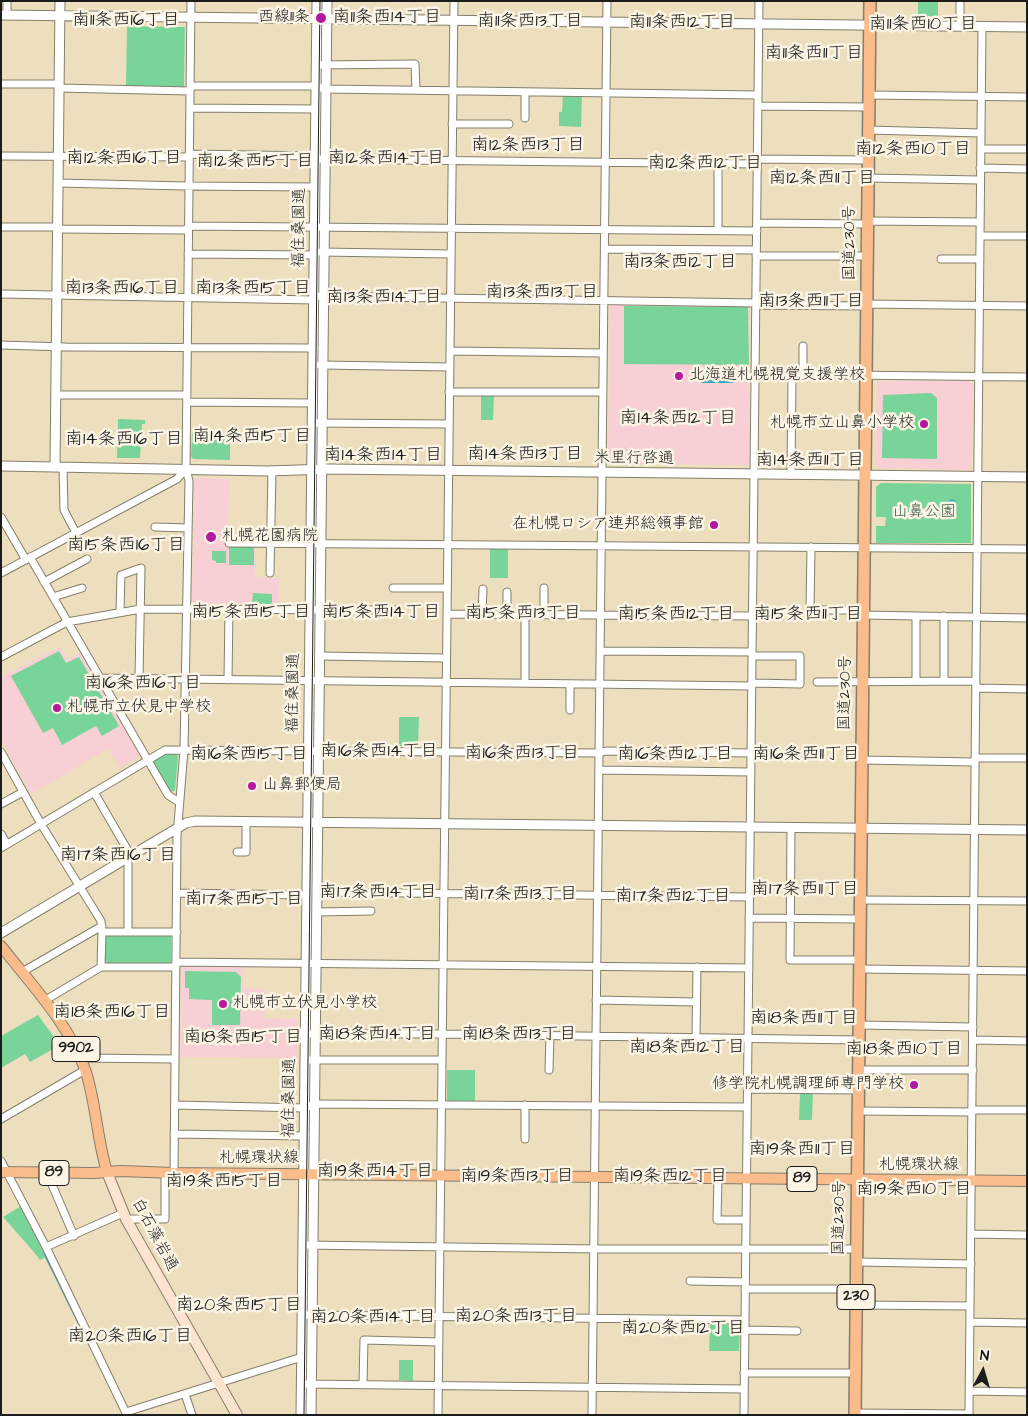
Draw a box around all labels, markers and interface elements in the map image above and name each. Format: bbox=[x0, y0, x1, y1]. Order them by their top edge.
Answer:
district label: 南11条西14丁目 bbox=[332, 7, 442, 29]
place label: 西線11条 bbox=[258, 8, 310, 28]
district label: 南11条西16丁目 bbox=[72, 10, 180, 32]
marker: 西線11条 bbox=[314, 11, 328, 25]
district label: 南11条西13丁目 bbox=[477, 11, 583, 33]
district label: 南11条西12丁目 bbox=[628, 12, 736, 34]
district label: 南11条西10丁目 bbox=[869, 14, 977, 36]
district label: 南11条西11丁目 bbox=[764, 43, 864, 65]
district label: 南12条西13丁目 bbox=[471, 135, 585, 157]
district label: 南12条西10丁目 bbox=[855, 139, 971, 161]
district label: 南12条西16丁目 bbox=[66, 148, 182, 170]
district label: 南12条西14丁目 bbox=[327, 148, 445, 170]
district label: 南12条西15丁目 bbox=[196, 151, 314, 173]
district label: 南12条西12丁目 bbox=[647, 153, 763, 175]
district label: 南12条西11丁目 bbox=[768, 168, 876, 190]
street label: 福住桑園通 bbox=[290, 188, 310, 268]
street label: 国道230号 bbox=[841, 205, 861, 281]
district label: 南13条西12丁目 bbox=[623, 252, 737, 274]
district label: 南13条西16丁目 bbox=[64, 278, 180, 300]
district label: 南13条西15丁目 bbox=[195, 278, 311, 300]
district label: 南13条西13丁目 bbox=[486, 282, 598, 304]
district label: 南13条西14丁目 bbox=[326, 287, 442, 309]
district label: 南13条西11丁目 bbox=[758, 291, 864, 313]
place label: 北海道札幌視覚支援学校 bbox=[689, 366, 865, 386]
marker: 北海道札幌視覚支援学校 bbox=[673, 370, 685, 382]
district label: 南14条西12丁目 bbox=[619, 408, 737, 430]
place label: 札幌市立山鼻小学校 bbox=[770, 414, 914, 434]
marker: 札幌市立山鼻小学校 bbox=[918, 418, 930, 430]
district label: 南14条西15丁目 bbox=[192, 426, 312, 448]
district label: 南14条西16丁目 bbox=[65, 429, 183, 451]
district label: 南14条西13丁目 bbox=[467, 444, 583, 466]
district label: 南14条西14丁目 bbox=[323, 445, 443, 467]
street label: 米里行啓通 bbox=[594, 449, 674, 469]
district label: 南14条西11丁目 bbox=[755, 450, 865, 472]
park label: 山鼻公園 bbox=[892, 503, 956, 523]
place label: 在札幌ロシア連邦総領事館 bbox=[512, 515, 704, 535]
marker: 在札幌ロシア連邦総領事館 bbox=[708, 519, 720, 531]
place label: 札幌花園病院 bbox=[222, 527, 318, 547]
marker: 札幌花園病院 bbox=[204, 530, 218, 544]
district label: 南15条西16丁目 bbox=[67, 535, 185, 557]
district label: 南15条西15丁目 bbox=[191, 602, 311, 624]
district label: 南15条西14丁目 bbox=[321, 602, 441, 624]
district label: 南15条西13丁目 bbox=[465, 603, 581, 625]
district label: 南15条西12丁目 bbox=[617, 604, 735, 626]
district label: 南15条西11丁目 bbox=[753, 604, 863, 626]
street label: 福住桑園通 bbox=[284, 653, 304, 733]
street label: 国道230号 bbox=[836, 655, 856, 731]
district label: 南16条西16丁目 bbox=[84, 673, 202, 695]
place label: 札幌市立伏見中学校 bbox=[67, 698, 211, 718]
marker: 札幌市立伏見中学校 bbox=[51, 702, 63, 714]
district label: 南16条西14丁目 bbox=[320, 741, 438, 763]
district label: 南16条西13丁目 bbox=[464, 743, 580, 765]
district label: 南16条西15丁目 bbox=[190, 744, 308, 766]
district label: 南16条西12丁目 bbox=[617, 744, 733, 766]
district label: 南16条西11丁目 bbox=[752, 744, 860, 766]
place label: 山鼻郵便局 bbox=[262, 776, 342, 796]
marker: 山鼻郵便局 bbox=[246, 780, 258, 792]
district label: 南17条西16丁目 bbox=[60, 845, 176, 867]
district label: 南17条西11丁目 bbox=[751, 879, 859, 901]
district label: 南17条西14丁目 bbox=[319, 882, 437, 904]
district label: 南17条西13丁目 bbox=[463, 884, 577, 906]
district label: 南17条西12丁目 bbox=[615, 886, 731, 908]
district label: 南17条西15丁目 bbox=[185, 889, 303, 911]
place label: 札幌市立伏見小学校 bbox=[233, 994, 377, 1014]
marker: 札幌市立伏見小学校 bbox=[217, 998, 229, 1010]
district label: 南18条西16丁目 bbox=[53, 1002, 171, 1024]
district label: 南18条西11丁目 bbox=[750, 1008, 858, 1030]
district label: 南18条西14丁目 bbox=[318, 1024, 436, 1046]
district label: 南18条西13丁目 bbox=[461, 1024, 577, 1046]
district label: 南18条西15丁目 bbox=[183, 1027, 303, 1049]
road number: 9902 bbox=[52, 1036, 100, 1062]
district label: 南18条西12丁目 bbox=[629, 1037, 745, 1059]
district label: 南18条西10丁目 bbox=[845, 1039, 963, 1061]
street label: 福住桑園通 bbox=[280, 1058, 300, 1138]
place label: 修学院札幌調理師専門学校 bbox=[712, 1075, 904, 1095]
marker: 修学院札幌調理師専門学校 bbox=[908, 1079, 920, 1091]
district label: 南19条西11丁目 bbox=[748, 1139, 856, 1161]
street label: 札幌環状線 bbox=[219, 1149, 299, 1169]
street label: 札幌環状線 bbox=[879, 1156, 959, 1176]
road number: 89 bbox=[39, 1160, 69, 1186]
district label: 南19条西14丁目 bbox=[316, 1161, 434, 1183]
district label: 南19条西13丁目 bbox=[460, 1166, 574, 1188]
district label: 南19条西12丁目 bbox=[612, 1166, 728, 1188]
road number: 89 bbox=[787, 1166, 817, 1192]
district label: 南19条西15丁目 bbox=[165, 1171, 283, 1193]
district label: 南19条西10丁目 bbox=[856, 1179, 972, 1201]
street label: 国道230号 bbox=[830, 1180, 850, 1256]
street label: 白石藻岩通 bbox=[127, 1195, 181, 1275]
road number: 230 bbox=[837, 1284, 875, 1310]
district label: 南20条西15丁目 bbox=[176, 1295, 302, 1317]
district label: 南20条西13丁目 bbox=[454, 1306, 578, 1328]
district label: 南20条西14丁目 bbox=[310, 1307, 436, 1329]
district label: 南20条西12丁目 bbox=[621, 1318, 745, 1340]
district label: 南20条西16丁目 bbox=[67, 1326, 193, 1348]
north arrow bbox=[958, 1346, 1008, 1396]
text: N bbox=[979, 1346, 990, 1366]

